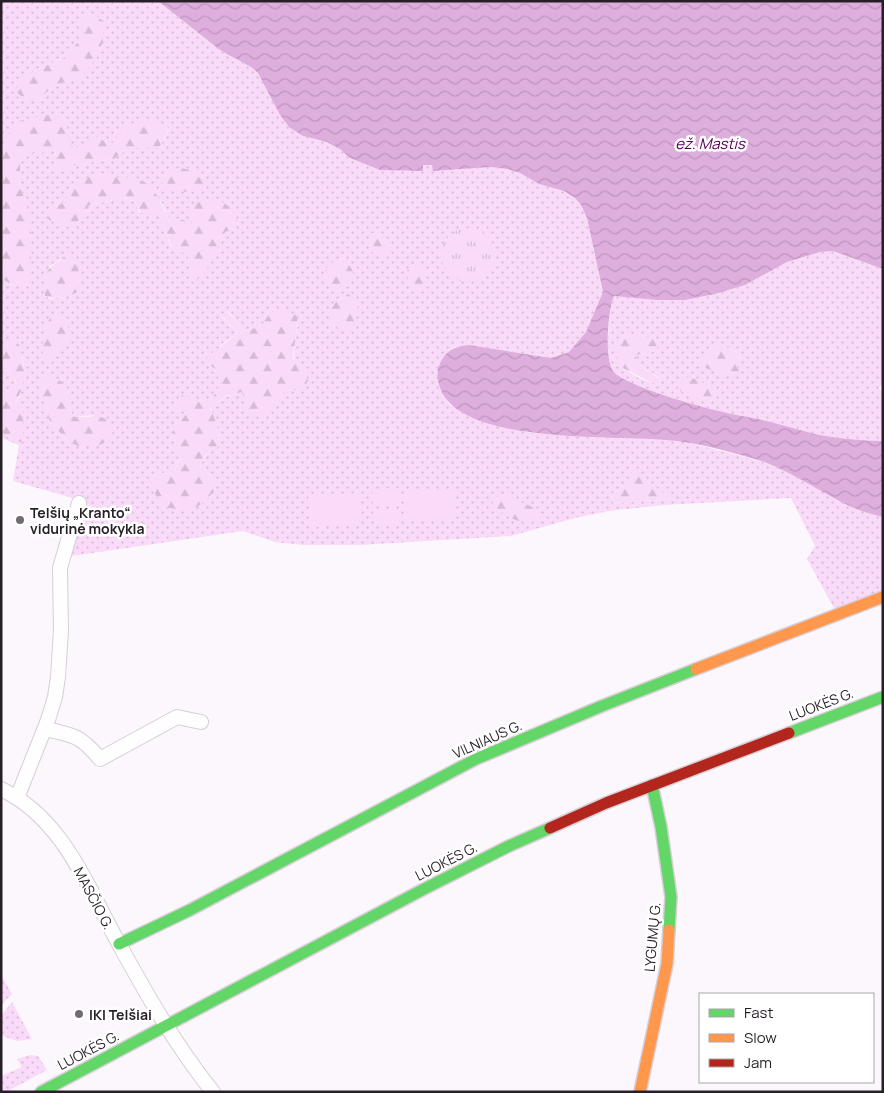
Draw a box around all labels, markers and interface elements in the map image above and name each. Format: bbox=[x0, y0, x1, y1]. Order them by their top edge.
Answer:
water label: ež. Mastis bbox=[675, 133, 746, 154]
place label: Telšių „Kranto“ vidurinė mokykla bbox=[30, 503, 145, 538]
marker: Telšių „Kranto“ vidurinė mokykla bbox=[14, 514, 26, 526]
street label: LUOKĖS G. bbox=[786, 683, 856, 725]
street label: VILNIAUS G. bbox=[449, 715, 525, 763]
street label: LUOKĖS G. bbox=[412, 837, 480, 885]
street label: MASČIO G. bbox=[70, 864, 118, 932]
street label: LYGUMŲ G. bbox=[639, 901, 665, 973]
legend bbox=[699, 993, 874, 1083]
text: Fast bbox=[744, 1002, 773, 1023]
place label: IKI Telšiai bbox=[89, 1005, 152, 1024]
marker: IKI Telšiai bbox=[73, 1008, 85, 1020]
street label: LUOKĖS G. bbox=[54, 1026, 122, 1074]
text: Slow bbox=[744, 1027, 777, 1048]
text: Jam bbox=[744, 1052, 772, 1073]

